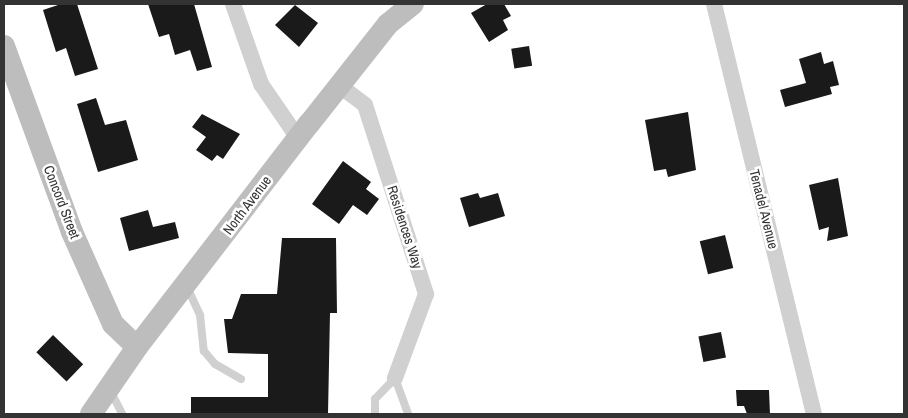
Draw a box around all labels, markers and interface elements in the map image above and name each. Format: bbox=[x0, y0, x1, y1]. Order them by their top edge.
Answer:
street label: Concord Street bbox=[40, 163, 84, 241]
street label: Tenadel Avenue bbox=[746, 167, 782, 251]
street label: North Avenue bbox=[219, 172, 275, 238]
street label: Residences Way bbox=[384, 183, 426, 271]

